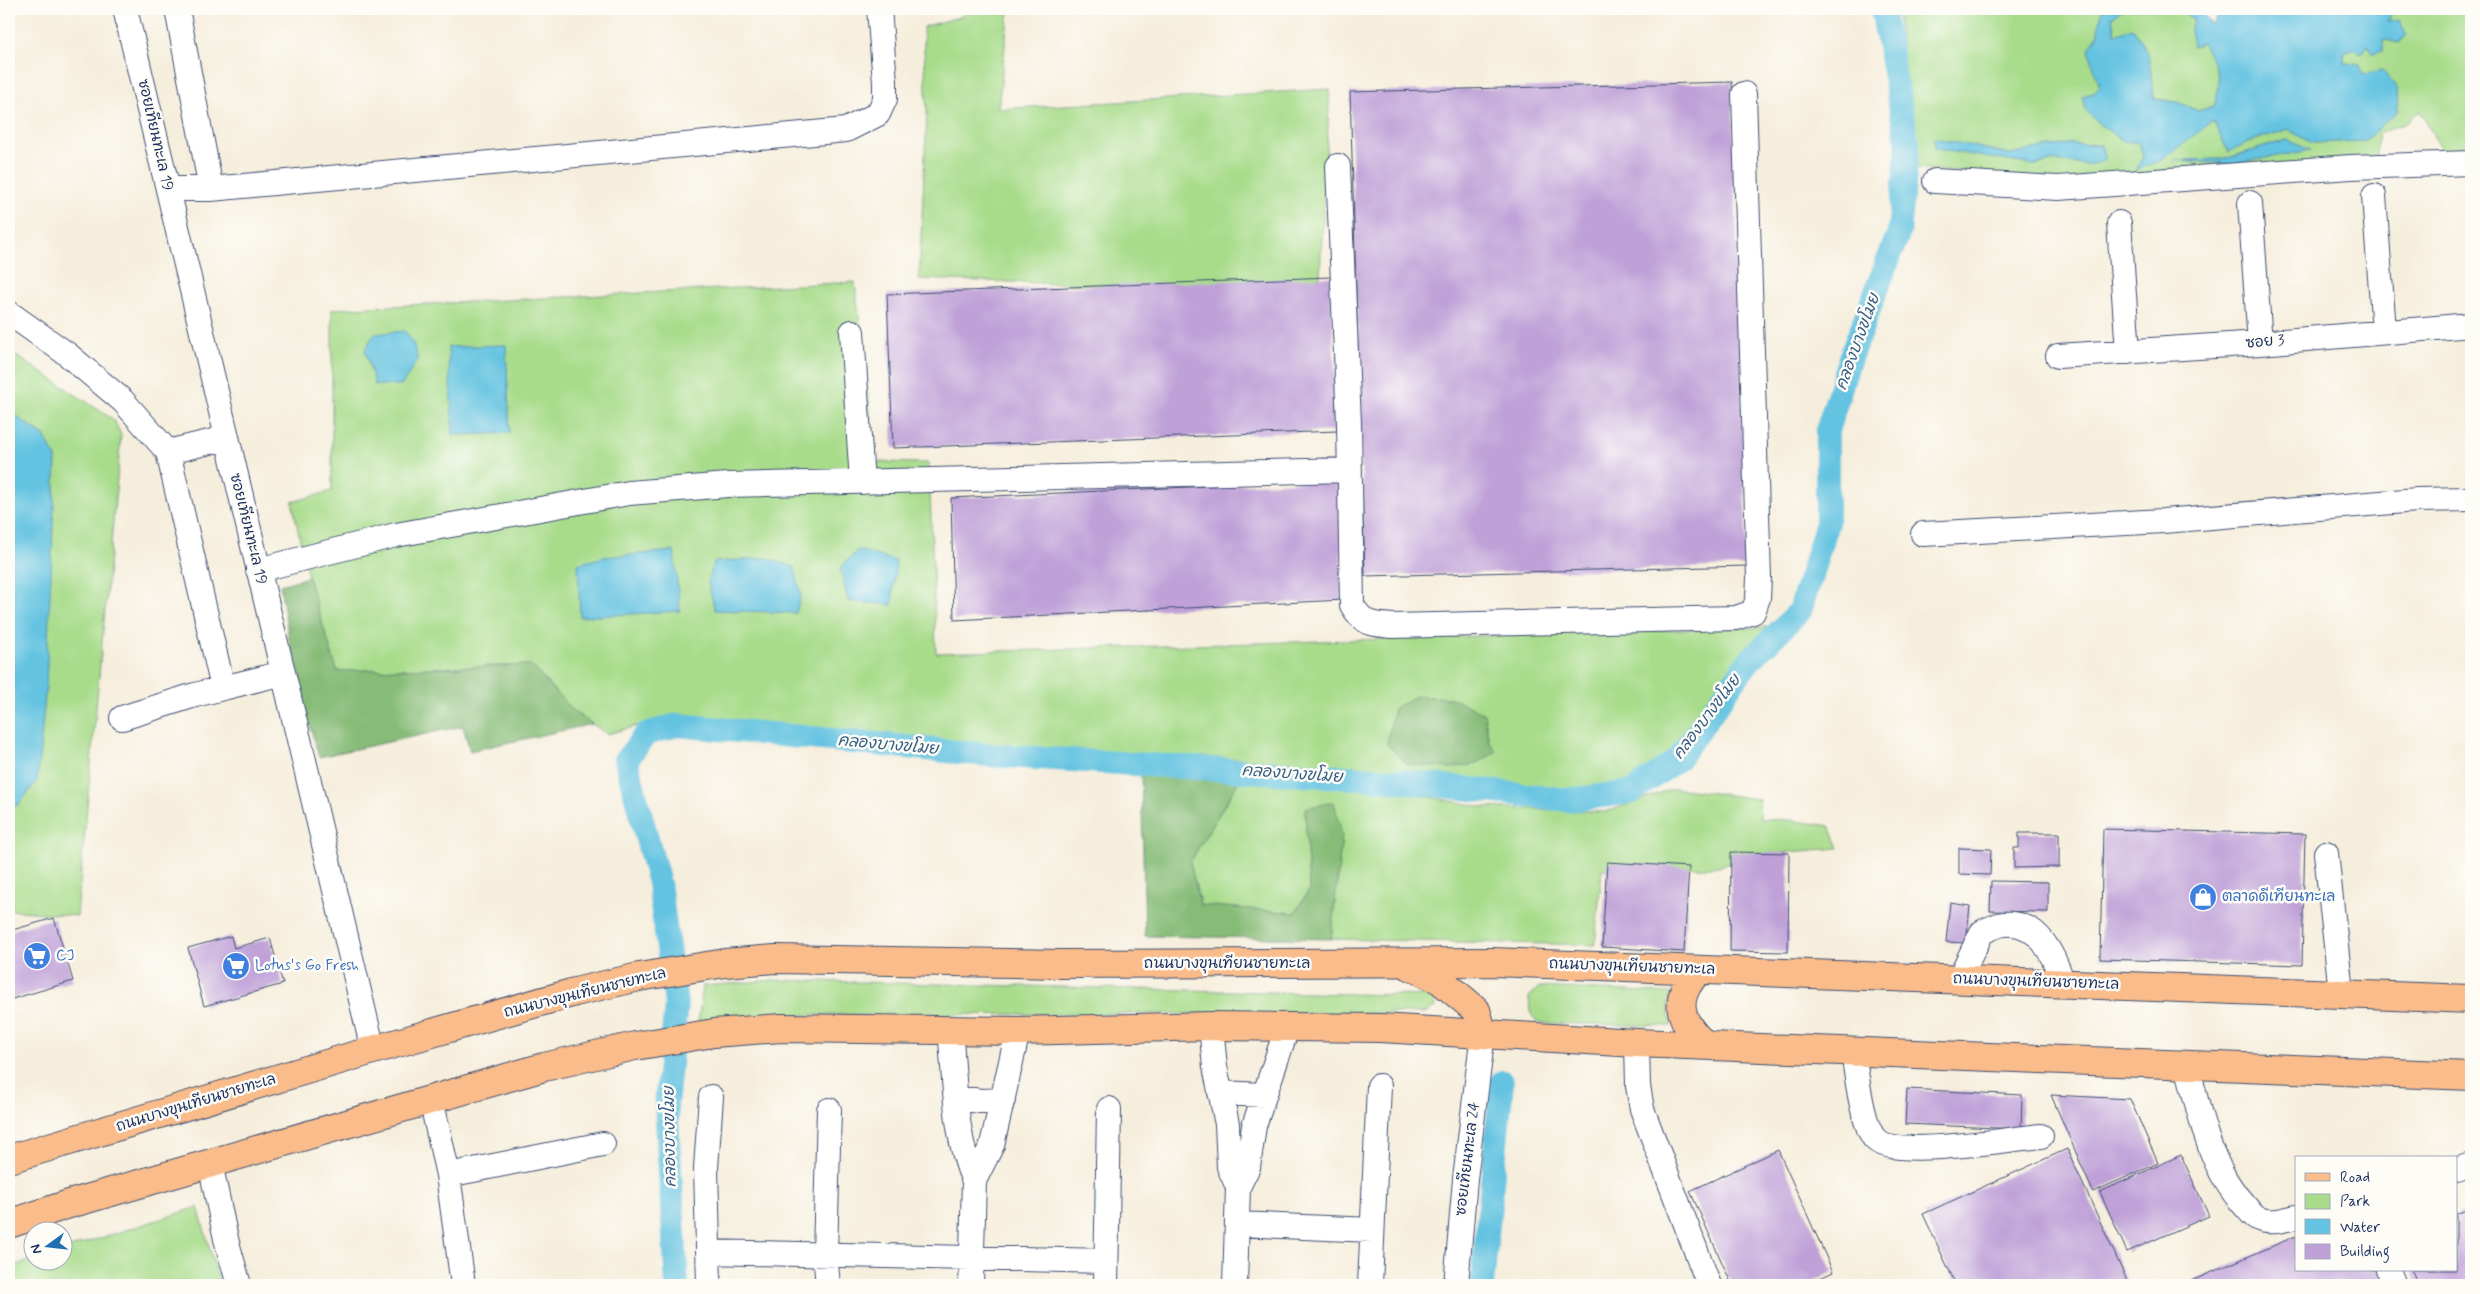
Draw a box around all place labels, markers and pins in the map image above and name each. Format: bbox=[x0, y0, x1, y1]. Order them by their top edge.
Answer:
shop icon: ตลาดดีเทียนทะเล bbox=[2188, 882, 2218, 912]
place label: ตลาดดีเทียนทะเล bbox=[2222, 887, 2335, 907]
supermarket icon: CJ bbox=[22, 941, 52, 971]
place label: CJ bbox=[56, 946, 74, 966]
supermarket icon: Lotus's Go Fresh bbox=[221, 951, 251, 981]
place label: Lotus's Go Fresh bbox=[255, 956, 359, 976]

